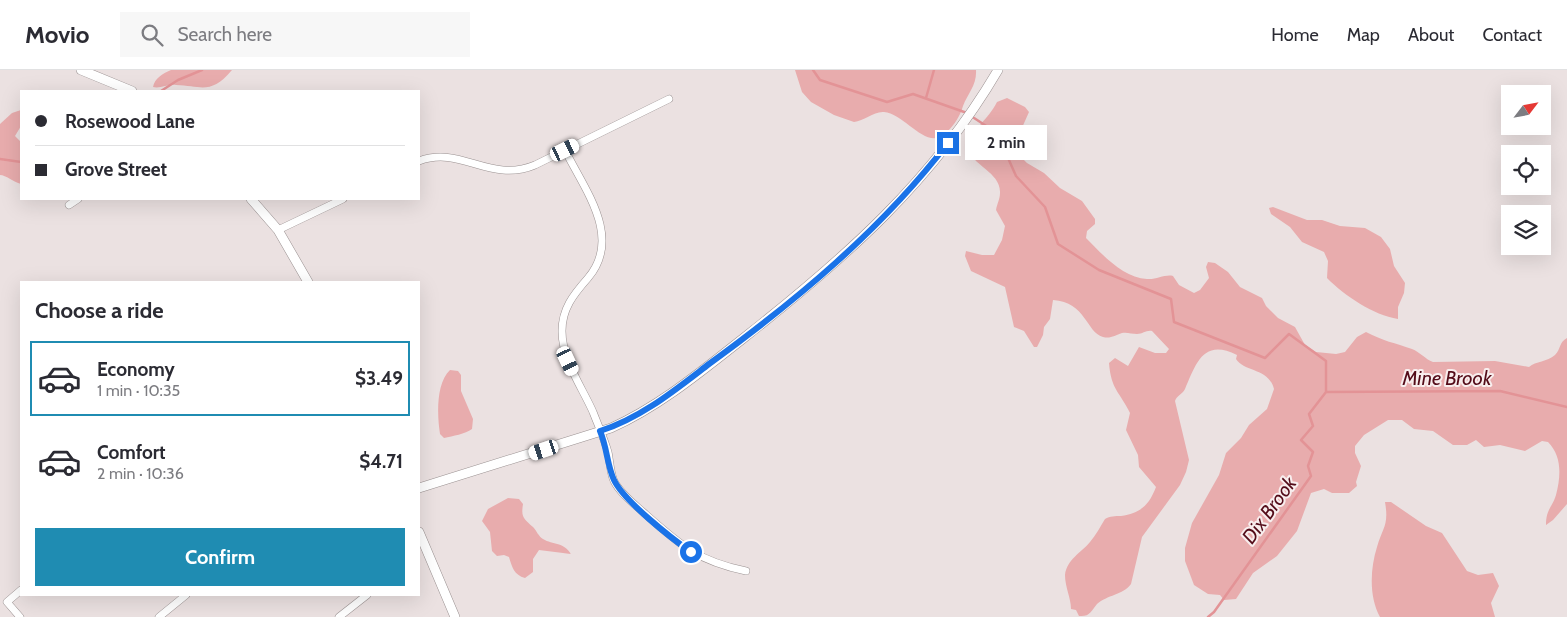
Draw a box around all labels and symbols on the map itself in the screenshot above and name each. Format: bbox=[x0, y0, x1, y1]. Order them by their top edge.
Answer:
north arrow bbox=[1501, 85, 1551, 135]
callout: 2 min bbox=[966, 126, 1048, 160]
route end bbox=[937, 132, 959, 154]
car bbox=[548, 137, 581, 163]
car bbox=[554, 344, 581, 378]
water label: Mine Brook bbox=[1402, 366, 1493, 390]
car bbox=[527, 438, 560, 462]
water label: Dix Brook bbox=[1237, 471, 1302, 548]
route start bbox=[680, 541, 702, 563]

